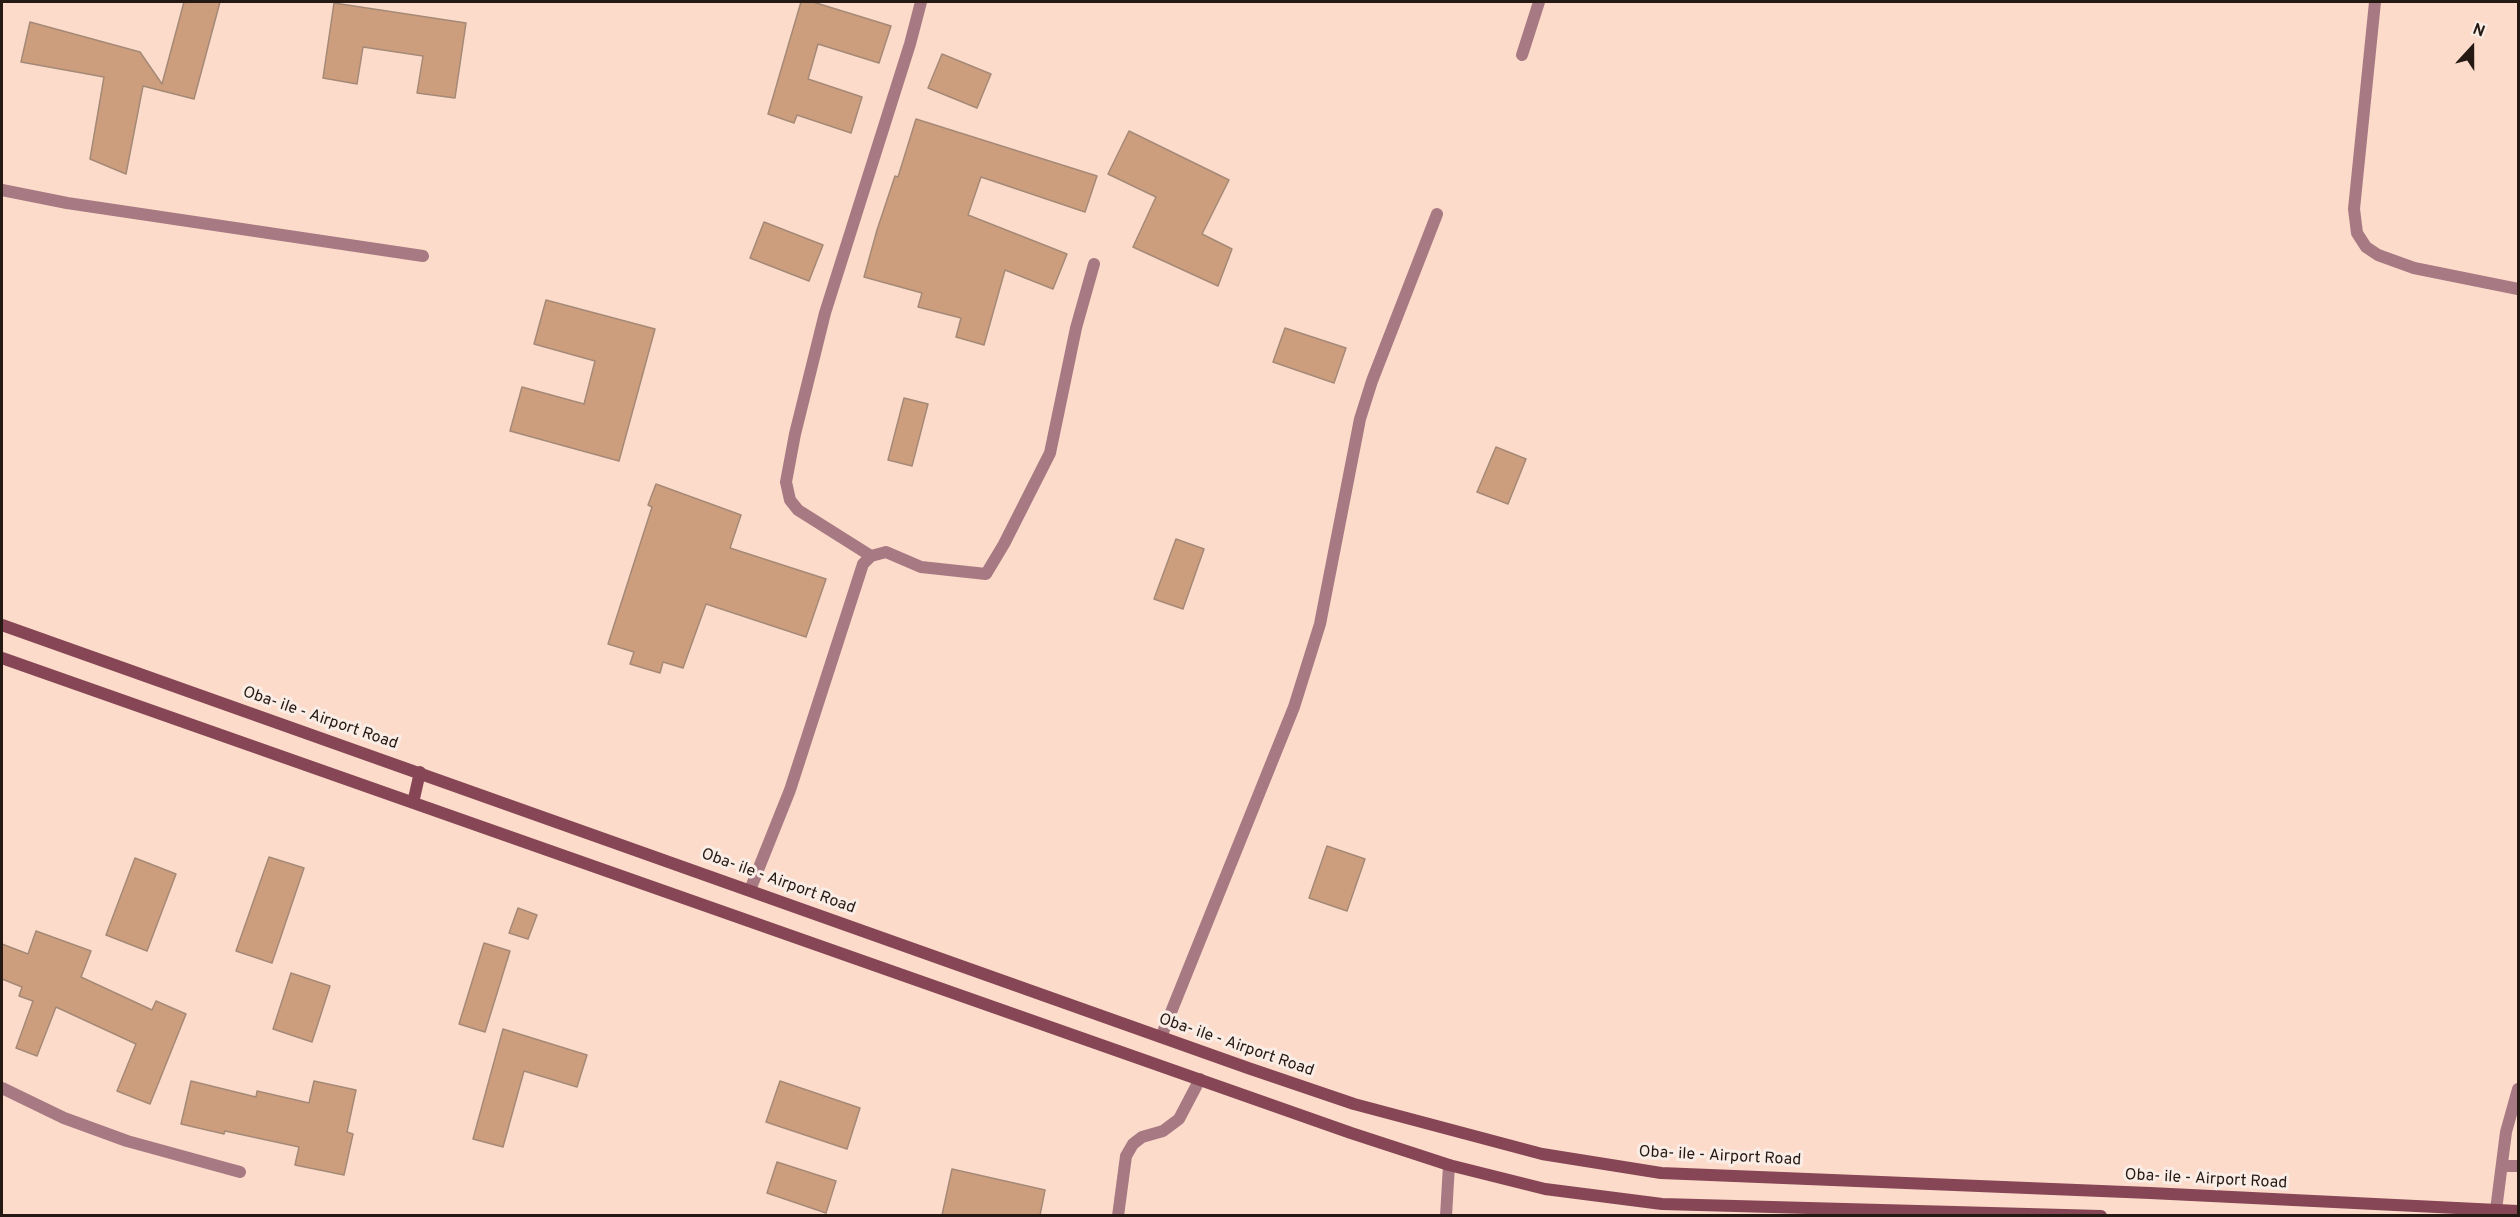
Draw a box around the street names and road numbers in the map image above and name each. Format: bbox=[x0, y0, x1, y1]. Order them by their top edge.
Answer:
street label: Oba- ile - Airport Road bbox=[240, 683, 400, 755]
street label: Oba- ile - Airport Road bbox=[698, 845, 858, 919]
street label: Oba- ile - Airport Road bbox=[1156, 1010, 1316, 1082]
street label: Oba- ile - Airport Road bbox=[1638, 1143, 1802, 1171]
street label: Oba- ile - Airport Road bbox=[2124, 1166, 2288, 1194]

